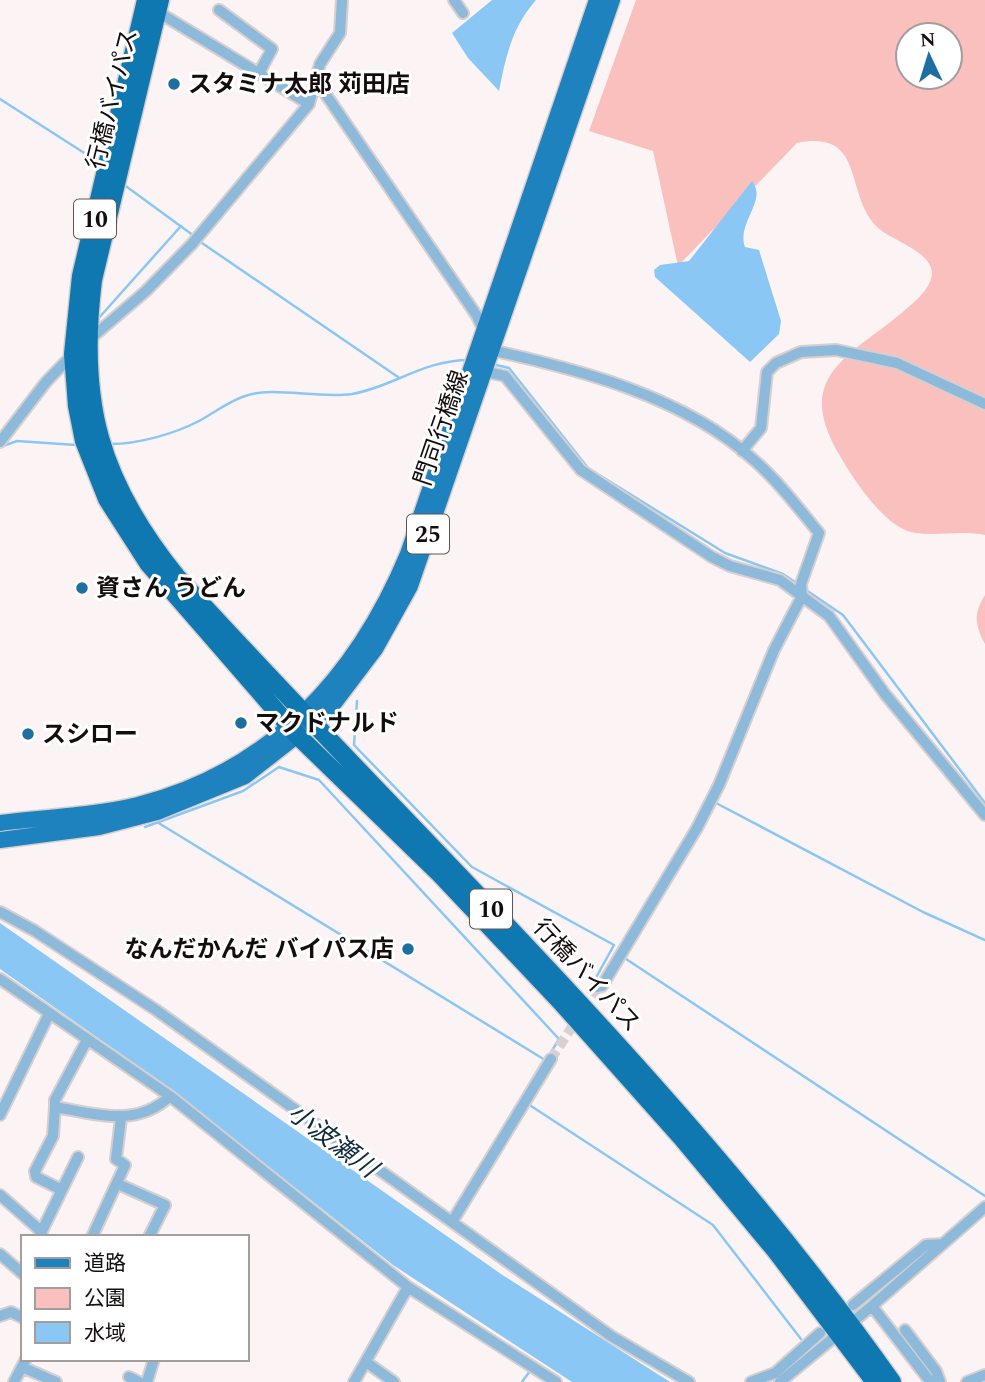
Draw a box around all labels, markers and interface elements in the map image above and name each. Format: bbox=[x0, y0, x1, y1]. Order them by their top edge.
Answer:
north arrow bbox=[894, 21, 964, 91]
street label: 行橋バイパス bbox=[78, 25, 148, 173]
text: N bbox=[919, 26, 937, 56]
place label: スタミナ太郎 苅田店 bbox=[188, 67, 410, 103]
marker: スタミナ太郎 苅田店 bbox=[166, 76, 182, 92]
road number: 10 bbox=[74, 200, 116, 238]
street label: 門司行橋線 bbox=[405, 366, 478, 491]
road number: 25 bbox=[407, 514, 449, 554]
place label: 資さん うどん bbox=[96, 571, 246, 607]
marker: 資さん うどん bbox=[74, 580, 90, 596]
place label: マクドナルド bbox=[255, 706, 399, 742]
marker: マクドナルド bbox=[233, 715, 249, 731]
place label: スシロー bbox=[42, 717, 138, 753]
marker: スシロー bbox=[20, 726, 36, 742]
road number: 10 bbox=[470, 890, 512, 928]
street label: 行橋バイパス bbox=[524, 911, 648, 1040]
place label: なんだかんだ バイパス店 bbox=[124, 932, 394, 968]
marker: なんだかんだ バイパス店 bbox=[400, 941, 416, 957]
water label: 小波瀬川 bbox=[279, 1094, 388, 1190]
legend bbox=[21, 1235, 248, 1361]
text: 道路 bbox=[84, 1248, 126, 1280]
text: 公園 bbox=[84, 1283, 126, 1315]
text: 水域 bbox=[84, 1318, 126, 1350]

